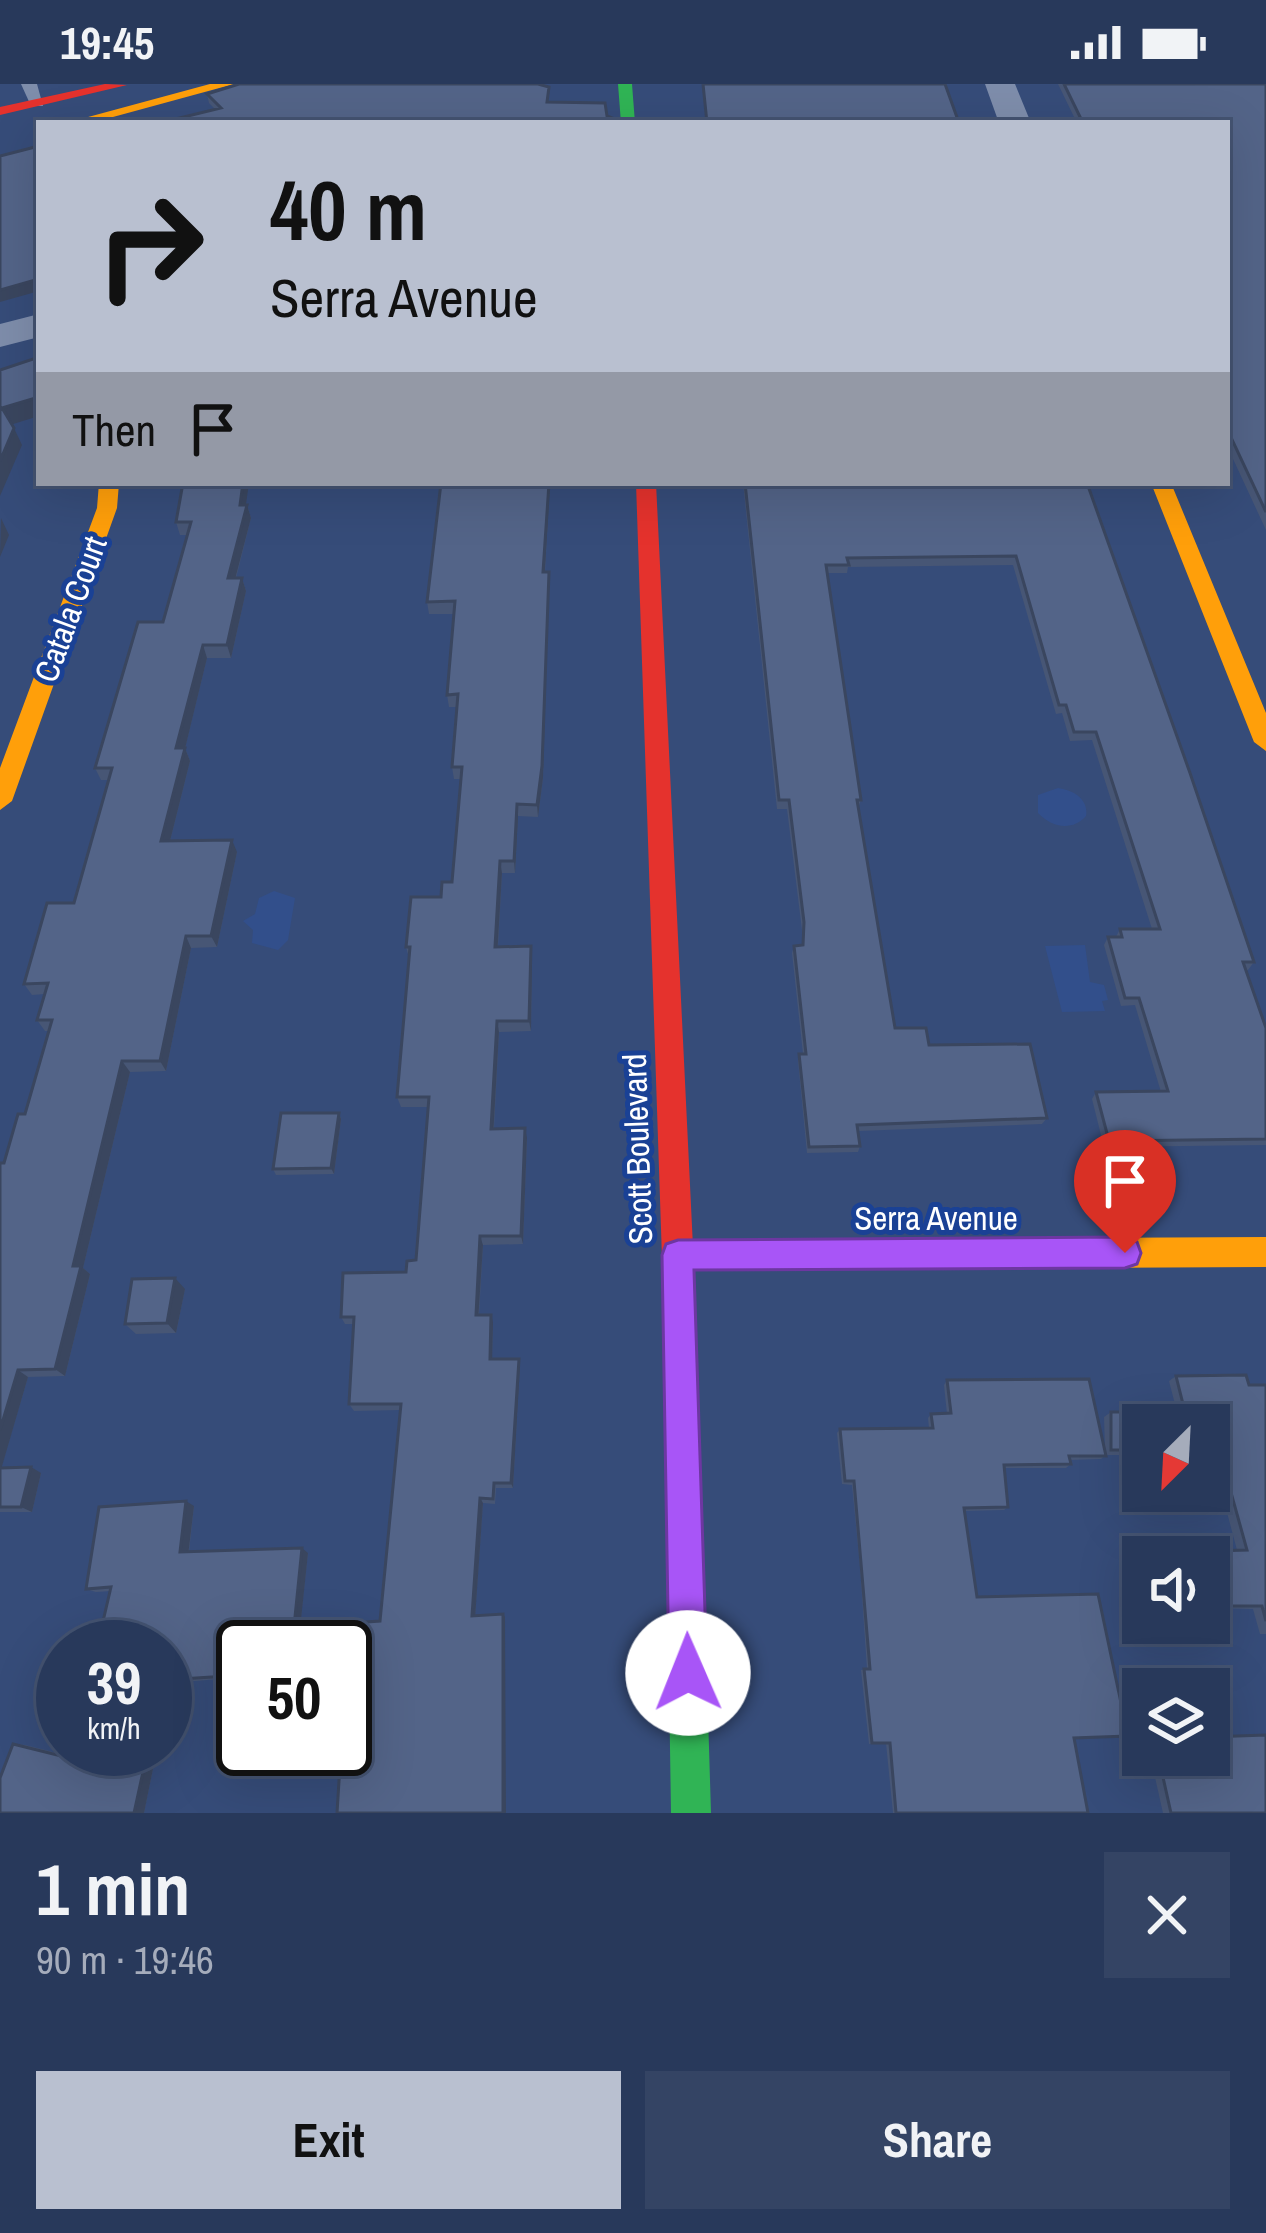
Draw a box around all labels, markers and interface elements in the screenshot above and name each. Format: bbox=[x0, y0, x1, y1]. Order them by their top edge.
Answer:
text: 19:45 bbox=[60, 12, 154, 73]
text: 40 m bbox=[270, 153, 427, 266]
icon: right bbox=[72, 168, 228, 324]
text: Serra Avenue bbox=[270, 261, 538, 334]
icon: arrive bbox=[180, 396, 246, 462]
text: Then bbox=[72, 399, 156, 460]
street label: Catala Court bbox=[23, 530, 117, 688]
street label: Scott Boulevard bbox=[612, 1053, 662, 1245]
pin bbox=[1074, 1130, 1176, 1253]
icon: arrive bbox=[1092, 1148, 1158, 1214]
street label: Serra Avenue bbox=[854, 1196, 1018, 1240]
north arrow bbox=[1122, 1404, 1230, 1512]
map controls bbox=[1122, 1404, 1230, 1776]
button: sound bbox=[1122, 1536, 1230, 1644]
position arrow bbox=[625, 1610, 751, 1736]
speed limit sign: 50 bbox=[216, 1620, 372, 1776]
text: 39 bbox=[87, 1642, 141, 1723]
button: layers bbox=[1122, 1668, 1230, 1776]
text: km/h bbox=[87, 1708, 141, 1748]
text: 1 min bbox=[36, 1840, 190, 1937]
button: close bbox=[1104, 1852, 1230, 1978]
text: 90 m · 19:46 bbox=[36, 1934, 214, 1986]
button: Exit bbox=[36, 2071, 621, 2209]
button: Share bbox=[645, 2071, 1230, 2209]

